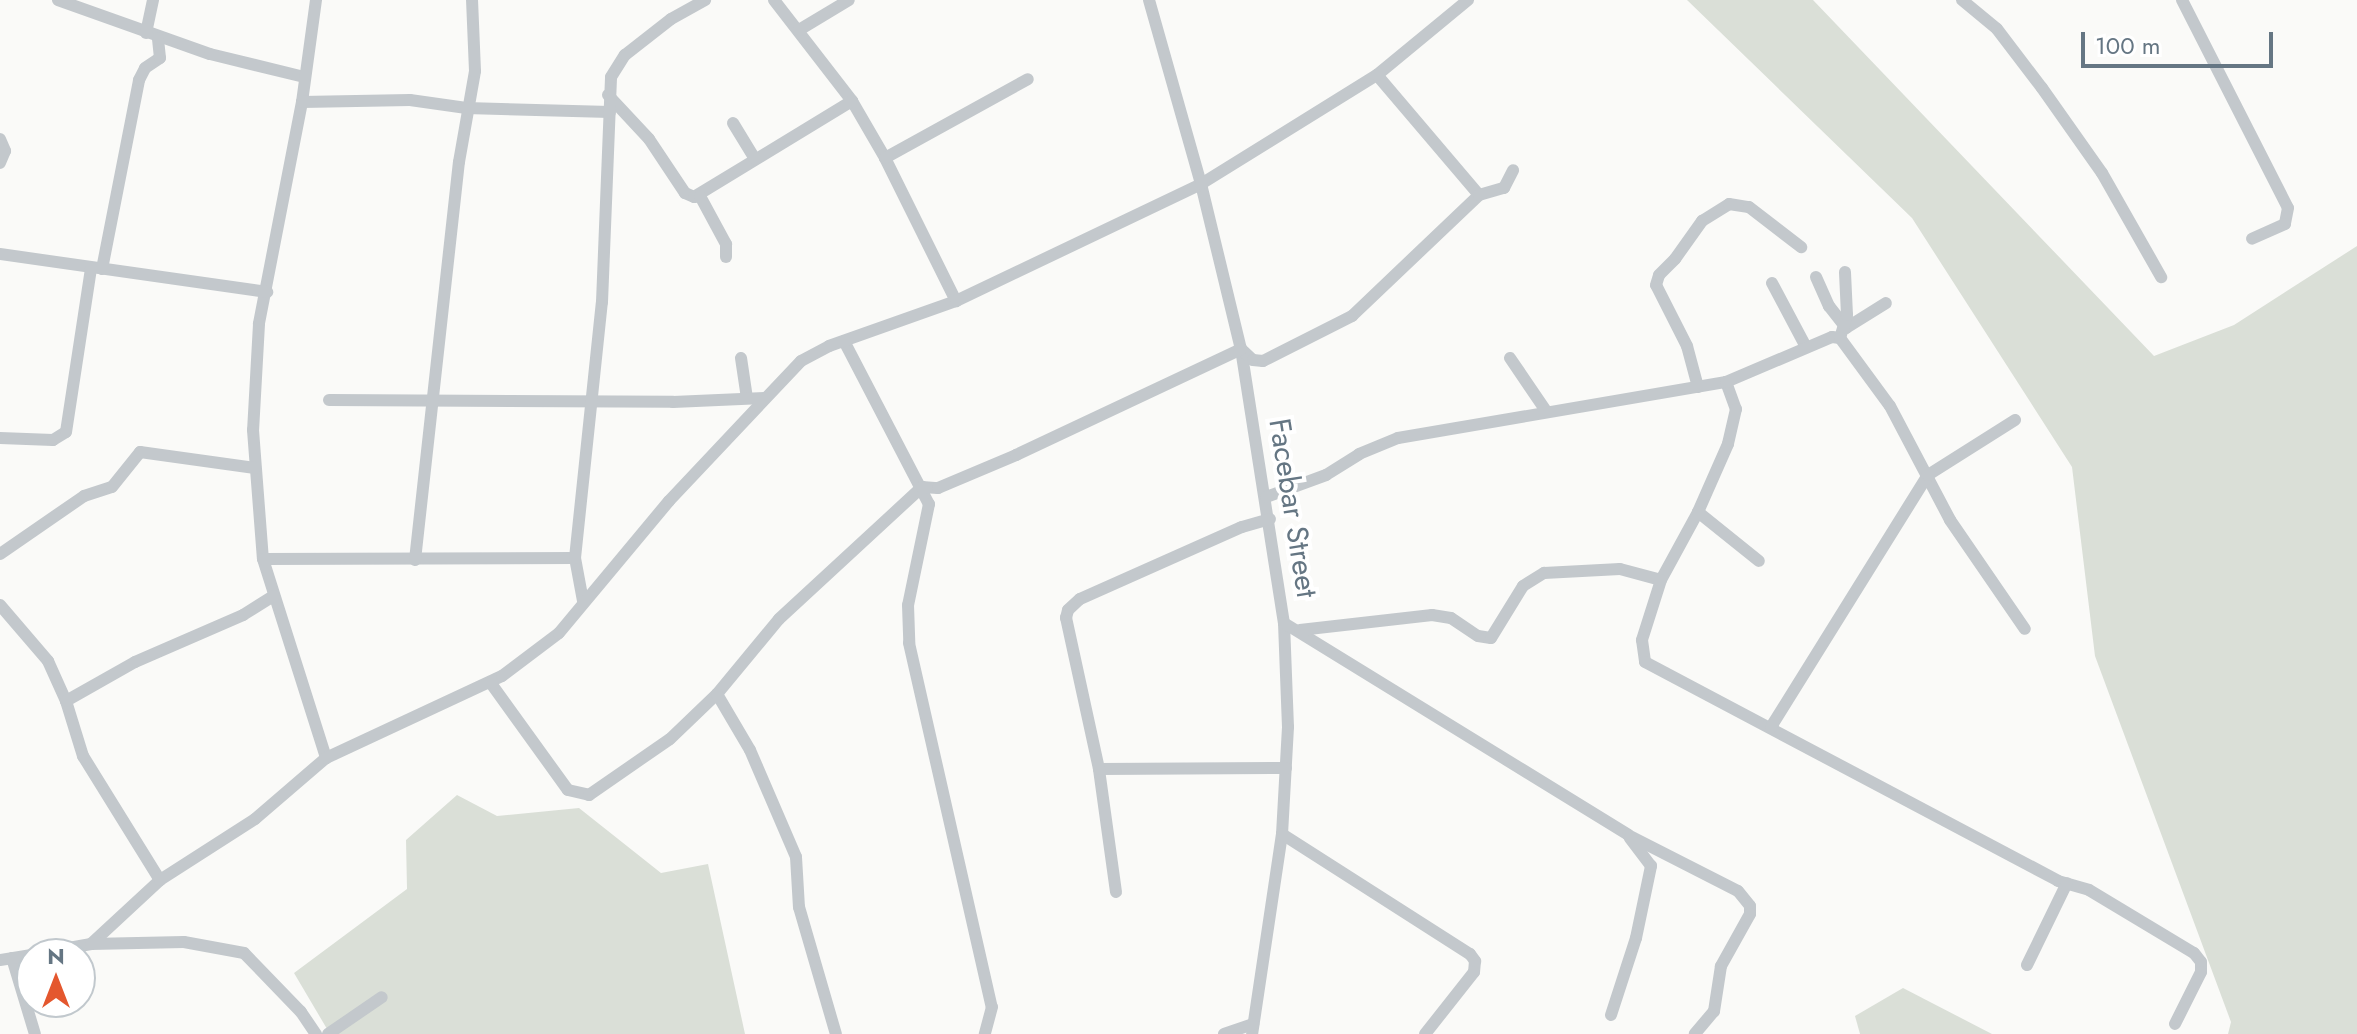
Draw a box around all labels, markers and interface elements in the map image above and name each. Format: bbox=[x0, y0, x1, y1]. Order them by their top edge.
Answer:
scale bar bbox=[2085, 16, 2277, 66]
text: 100 m bbox=[2095, 28, 2161, 63]
street label: Facebar Street bbox=[1261, 416, 1325, 600]
north arrow bbox=[16, 938, 96, 1018]
text: N bbox=[47, 940, 65, 972]

